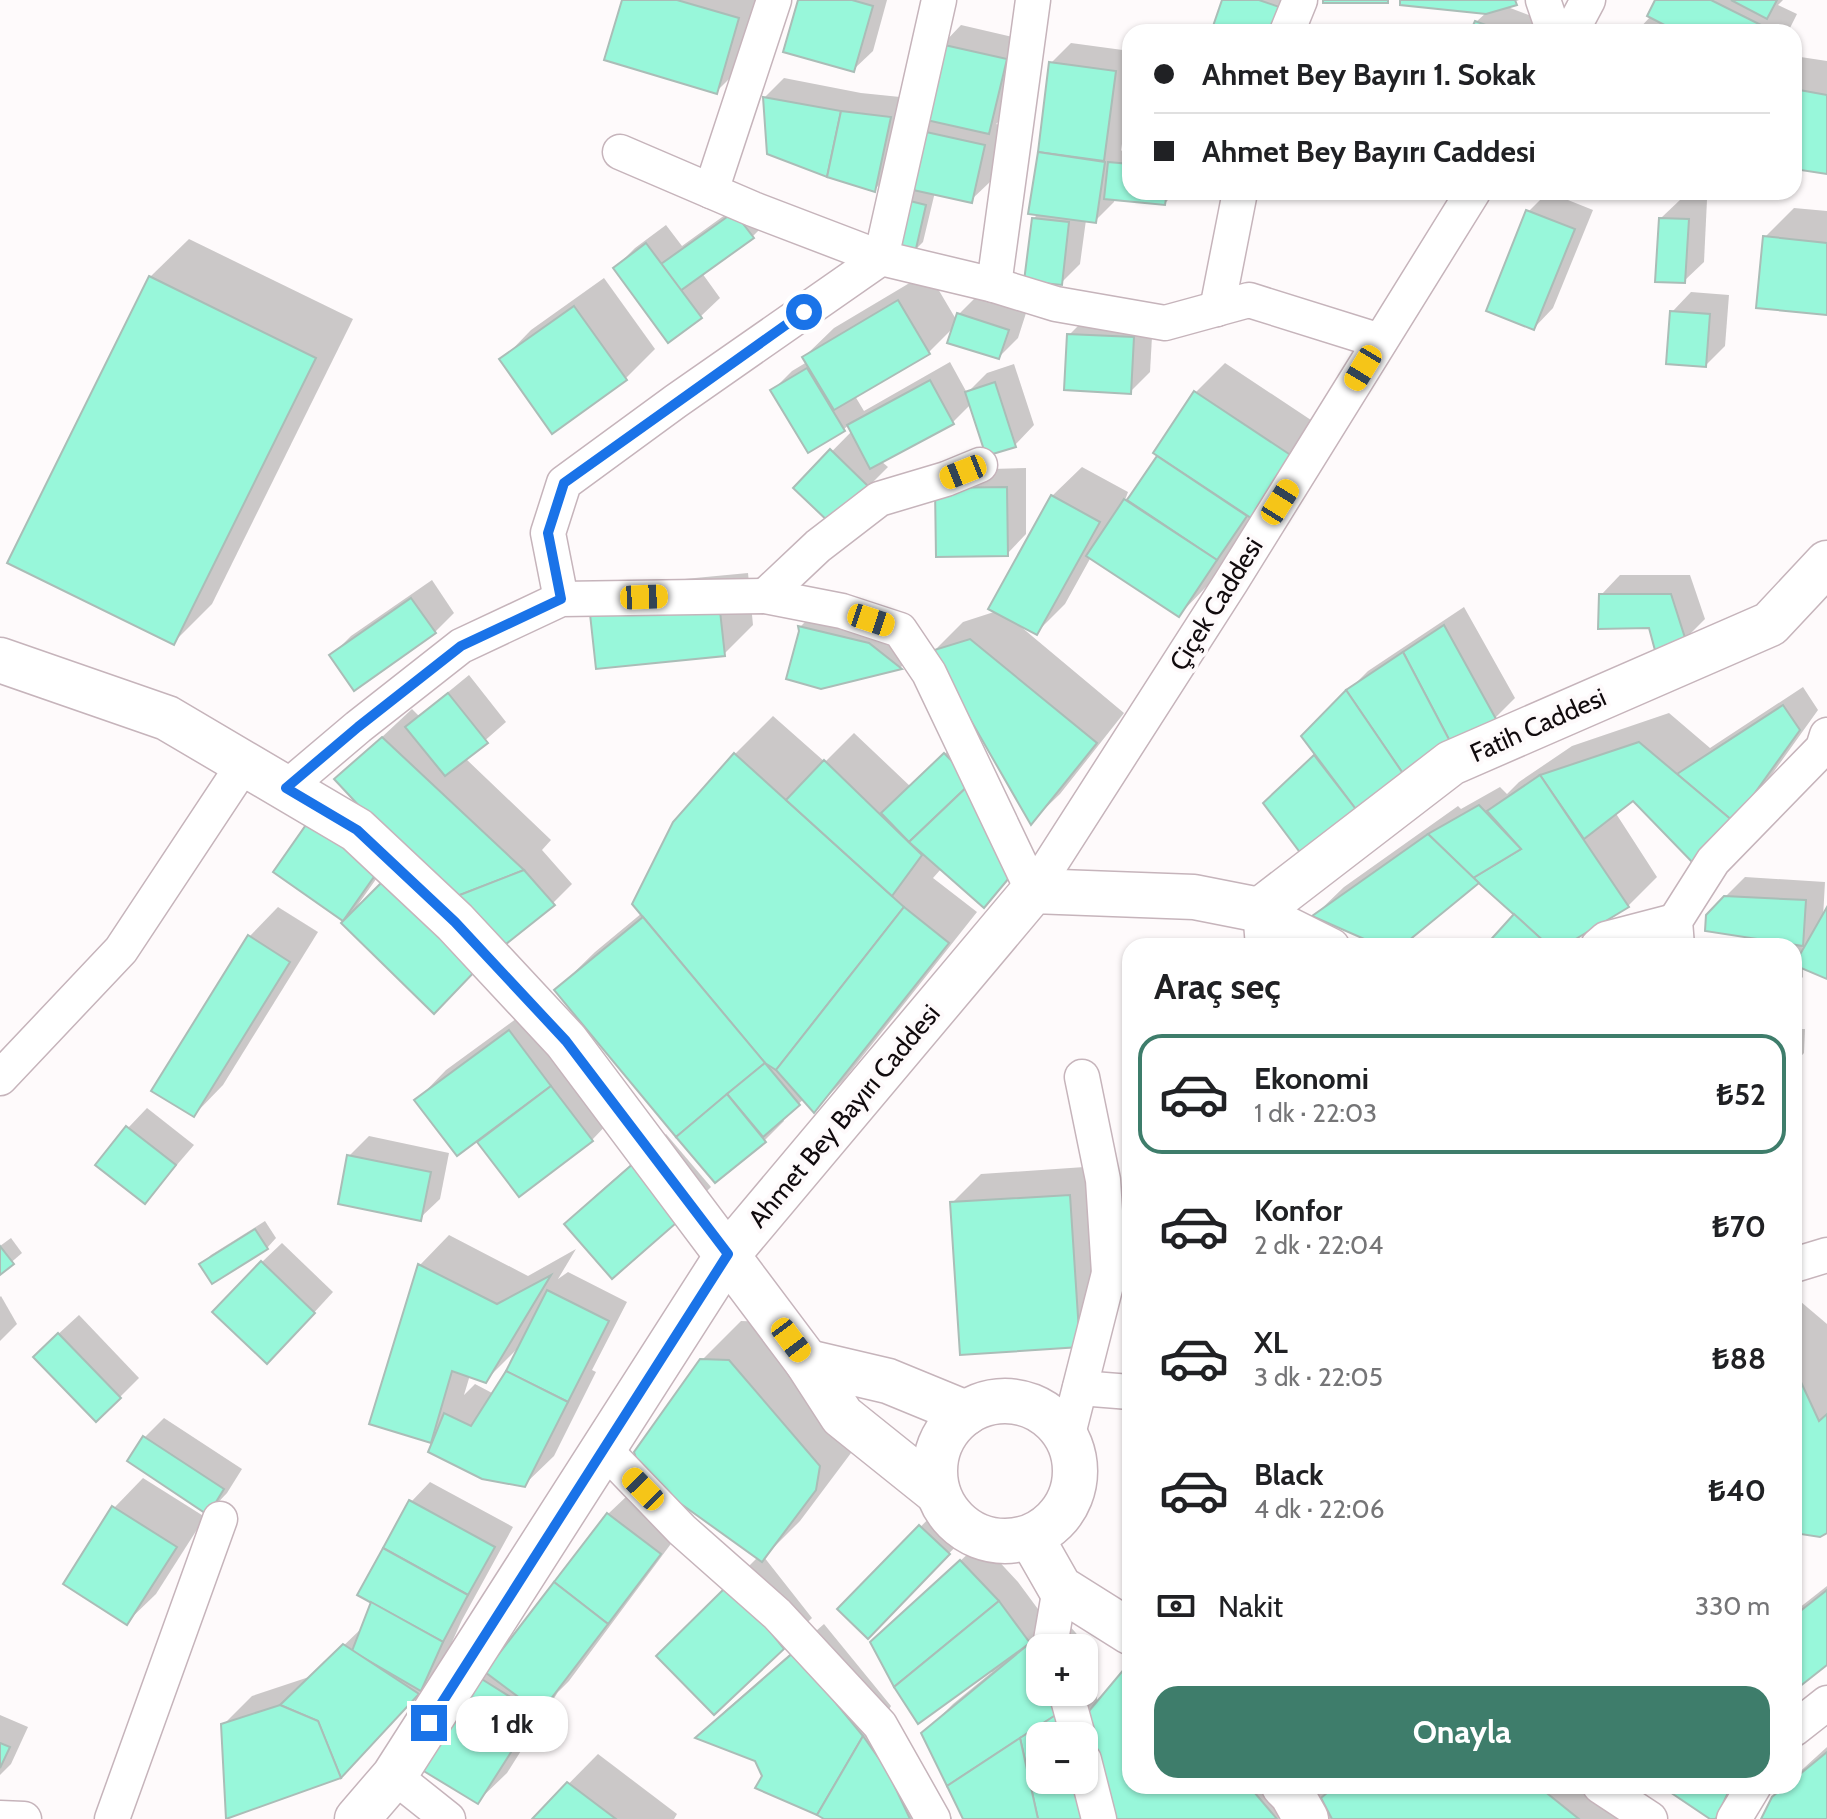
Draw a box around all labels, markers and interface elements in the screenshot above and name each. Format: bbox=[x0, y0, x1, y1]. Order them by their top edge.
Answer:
text: Ahmet Bey Bayırı 1. Sokak bbox=[1202, 56, 1536, 93]
text: Ahmet Bey Bayırı Caddesi bbox=[1202, 133, 1536, 170]
route start bbox=[786, 294, 822, 330]
car bbox=[1340, 341, 1386, 395]
car bbox=[936, 452, 990, 492]
car bbox=[1257, 475, 1303, 529]
street label: Çiçek Caddesi bbox=[1162, 532, 1270, 676]
car bbox=[620, 584, 668, 610]
car bbox=[844, 601, 898, 639]
street label: Fatih Caddesi bbox=[1465, 681, 1611, 769]
text: Araç seç bbox=[1154, 964, 1281, 1008]
street label: Ahmet Bey Bayırı Caddesi bbox=[741, 998, 947, 1234]
icon: car bbox=[1158, 1058, 1230, 1130]
text: Ekonomi bbox=[1254, 1060, 1369, 1097]
text: ₺52 bbox=[1716, 1076, 1766, 1113]
text: 1 dk · 22:03 bbox=[1254, 1097, 1377, 1129]
icon: car bbox=[1158, 1190, 1230, 1262]
text: Konfor bbox=[1254, 1192, 1342, 1229]
text: ₺70 bbox=[1712, 1208, 1766, 1245]
text: 2 dk · 22:04 bbox=[1254, 1229, 1383, 1261]
car bbox=[767, 1314, 815, 1366]
icon: car bbox=[1158, 1322, 1230, 1394]
text: XL bbox=[1254, 1324, 1288, 1361]
text: ₺88 bbox=[1712, 1340, 1766, 1377]
text: 3 dk · 22:05 bbox=[1254, 1361, 1383, 1393]
icon: car bbox=[1158, 1454, 1230, 1526]
text: Black bbox=[1254, 1456, 1324, 1493]
car bbox=[618, 1463, 668, 1515]
text: ₺40 bbox=[1708, 1472, 1766, 1509]
text: 4 dk · 22:06 bbox=[1254, 1493, 1384, 1525]
icon: cash bbox=[1154, 1584, 1198, 1628]
text: Nakit bbox=[1218, 1588, 1283, 1625]
text: 330 m bbox=[1695, 1590, 1770, 1622]
map controls bbox=[1026, 1634, 1098, 1794]
button: + bbox=[1026, 1634, 1098, 1706]
button: Onayla bbox=[1154, 1686, 1770, 1778]
callout: 1 dk bbox=[457, 1695, 569, 1751]
route end bbox=[411, 1705, 447, 1741]
text: 1 dk bbox=[491, 1708, 533, 1740]
button: − bbox=[1026, 1722, 1098, 1794]

